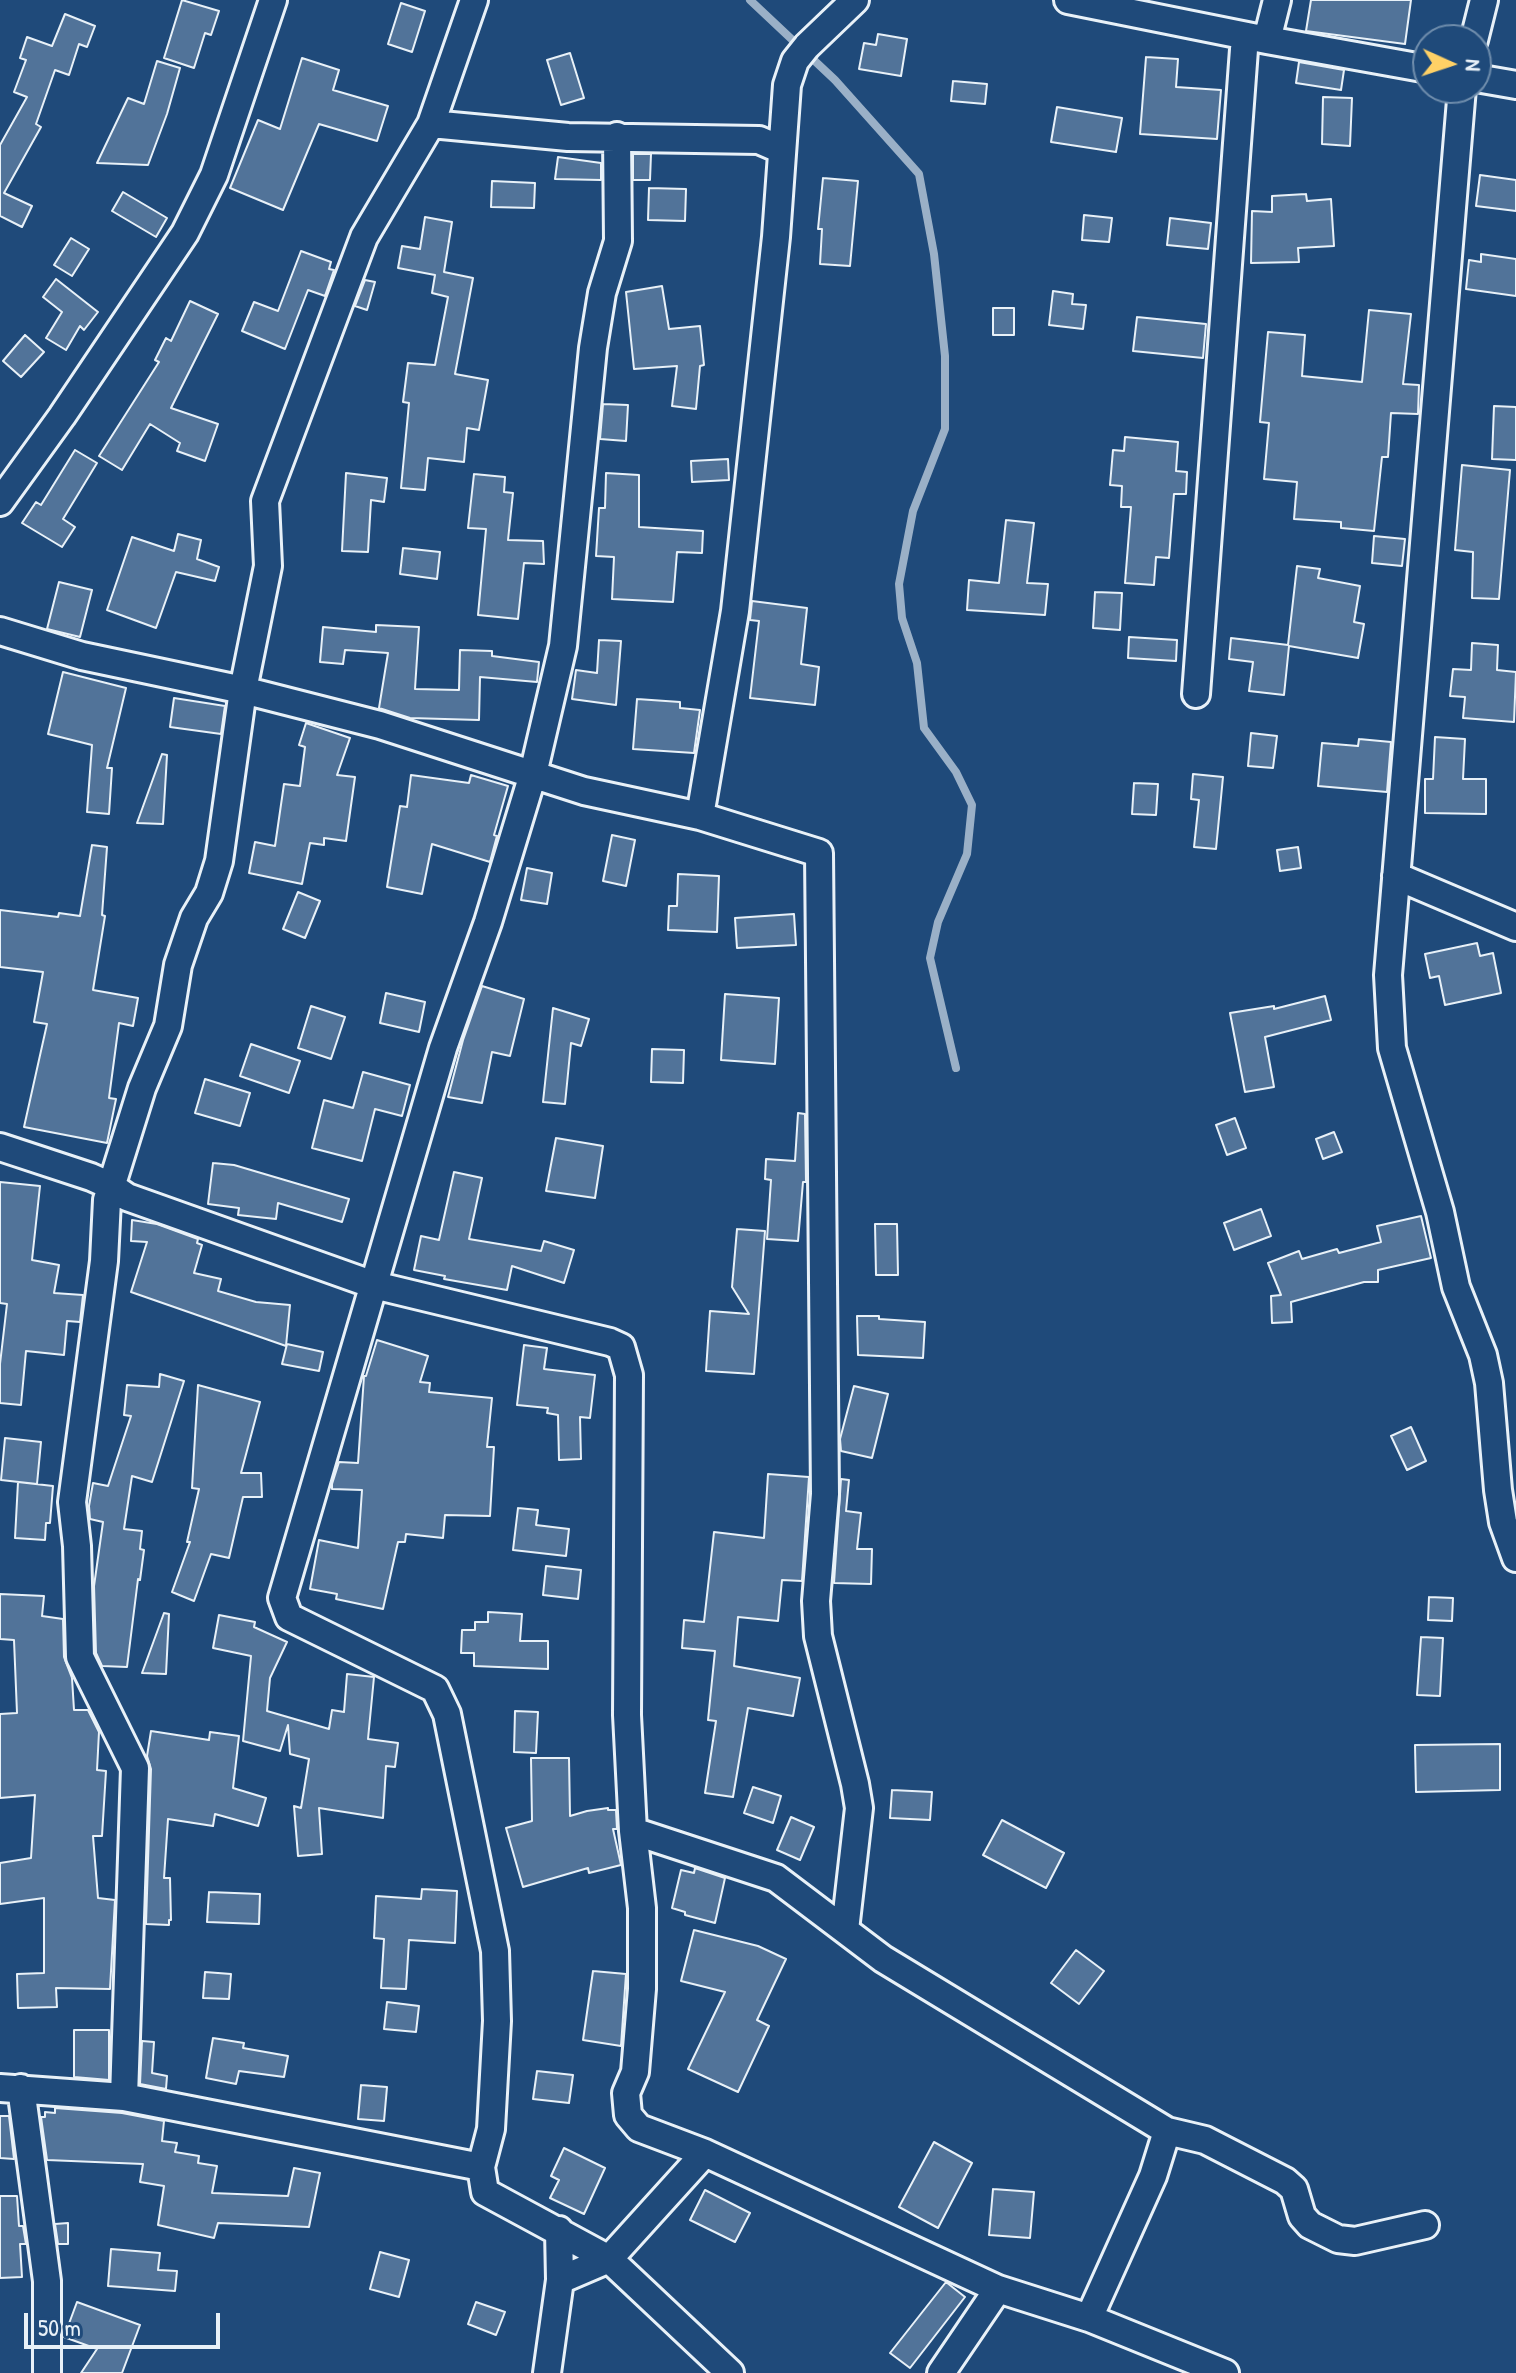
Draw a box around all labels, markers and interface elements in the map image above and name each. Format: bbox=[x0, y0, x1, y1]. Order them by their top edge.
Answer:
north arrow bbox=[1412, 24, 1492, 104]
text: N bbox=[1459, 59, 1489, 72]
scale bar bbox=[28, 2297, 224, 2347]
text: 50 m bbox=[38, 2311, 81, 2343]

